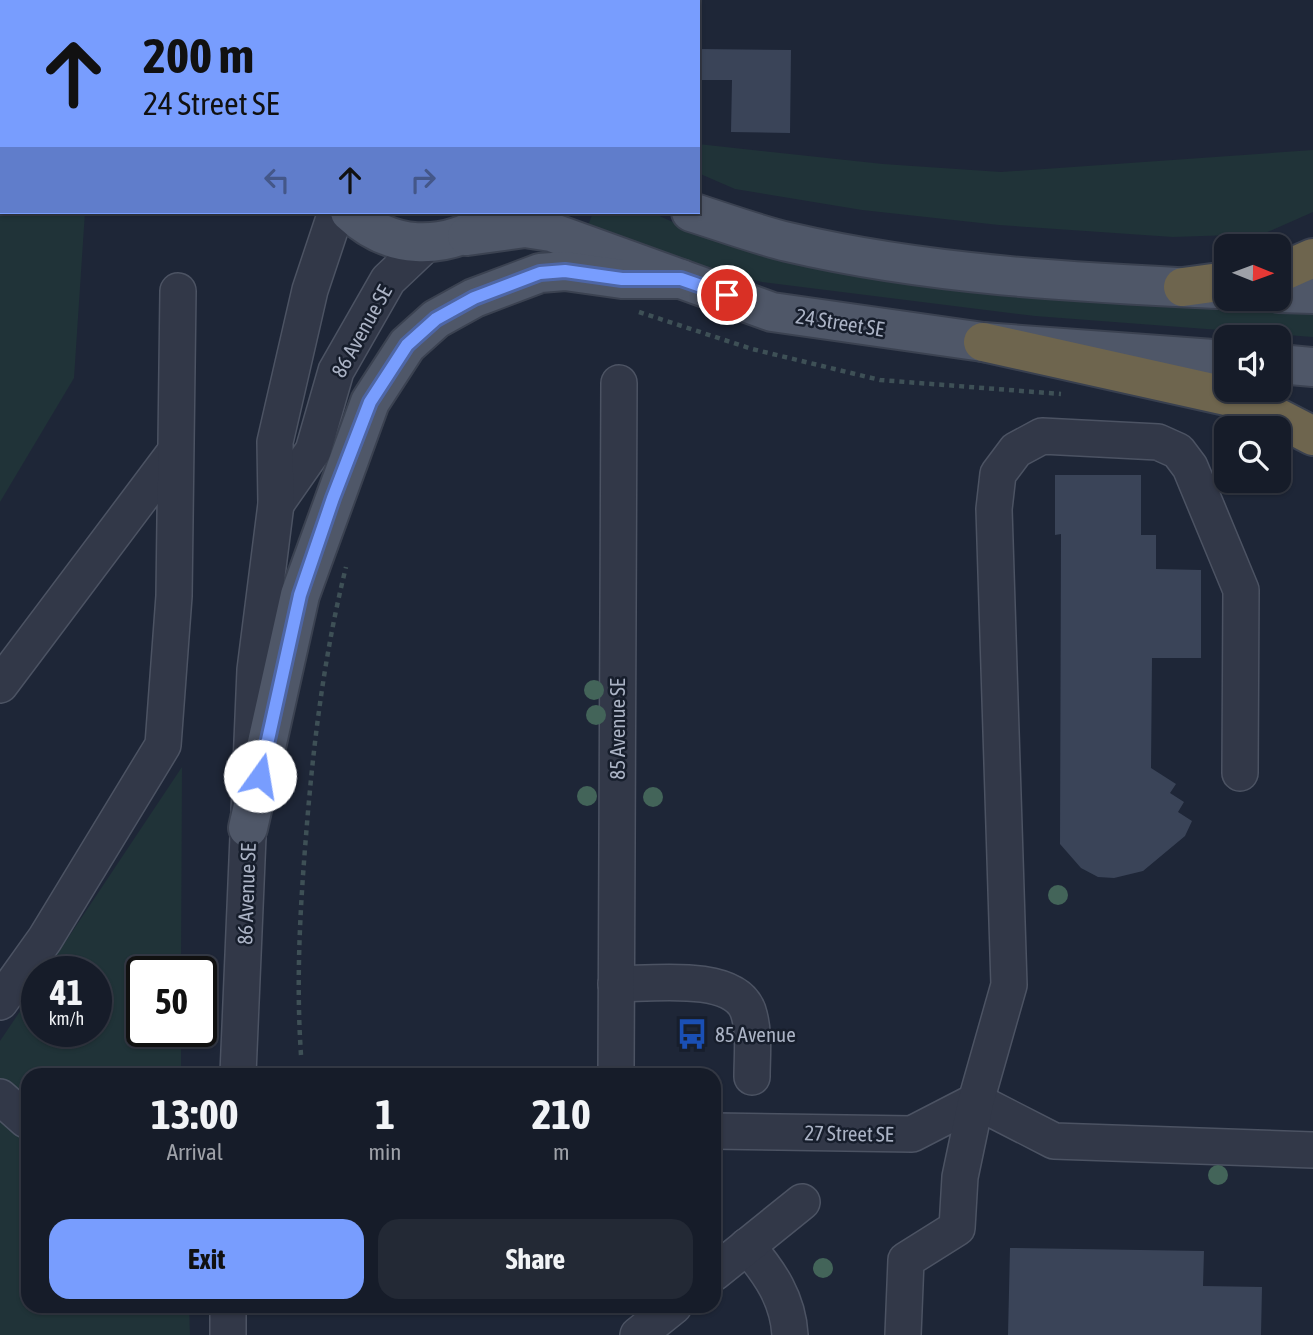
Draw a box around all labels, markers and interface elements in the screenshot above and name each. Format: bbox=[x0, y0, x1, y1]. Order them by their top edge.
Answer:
text: 200 m bbox=[143, 27, 254, 83]
icon: ahead bbox=[28, 28, 119, 119]
text: 24 Street SE bbox=[143, 85, 279, 122]
icon: left bbox=[258, 161, 296, 199]
icon: ahead bbox=[331, 161, 369, 199]
icon: right bbox=[404, 161, 442, 199]
north arrow bbox=[1214, 234, 1292, 312]
map controls bbox=[1214, 234, 1291, 493]
pin bbox=[697, 265, 757, 325]
icon: arrive bbox=[708, 276, 746, 314]
street label: 86 Avenue SE bbox=[326, 281, 396, 381]
street label: 24 Street SE bbox=[794, 303, 886, 341]
button: sound bbox=[1214, 325, 1291, 402]
button: search bbox=[1214, 416, 1291, 493]
street label: 85 Avenue SE bbox=[605, 678, 629, 780]
position arrow bbox=[223, 739, 297, 813]
street label: 86 Avenue SE bbox=[232, 843, 260, 945]
speed limit sign: 50 bbox=[126, 956, 217, 1047]
text: 41 bbox=[50, 972, 83, 1012]
text: km/h bbox=[49, 1008, 84, 1029]
bus stop icon: 85 Avenue bbox=[675, 1017, 709, 1051]
place label: 85 Avenue bbox=[715, 1022, 796, 1046]
text: 13:00 bbox=[151, 1090, 238, 1138]
text: 1 bbox=[375, 1090, 395, 1138]
text: 210 bbox=[532, 1090, 591, 1138]
street label: 27 Street SE bbox=[804, 1120, 894, 1146]
text: Arrival bbox=[167, 1139, 223, 1165]
text: min bbox=[369, 1139, 402, 1165]
text: m bbox=[553, 1139, 570, 1165]
button: Exit bbox=[49, 1219, 364, 1299]
button: Share bbox=[378, 1219, 693, 1299]

